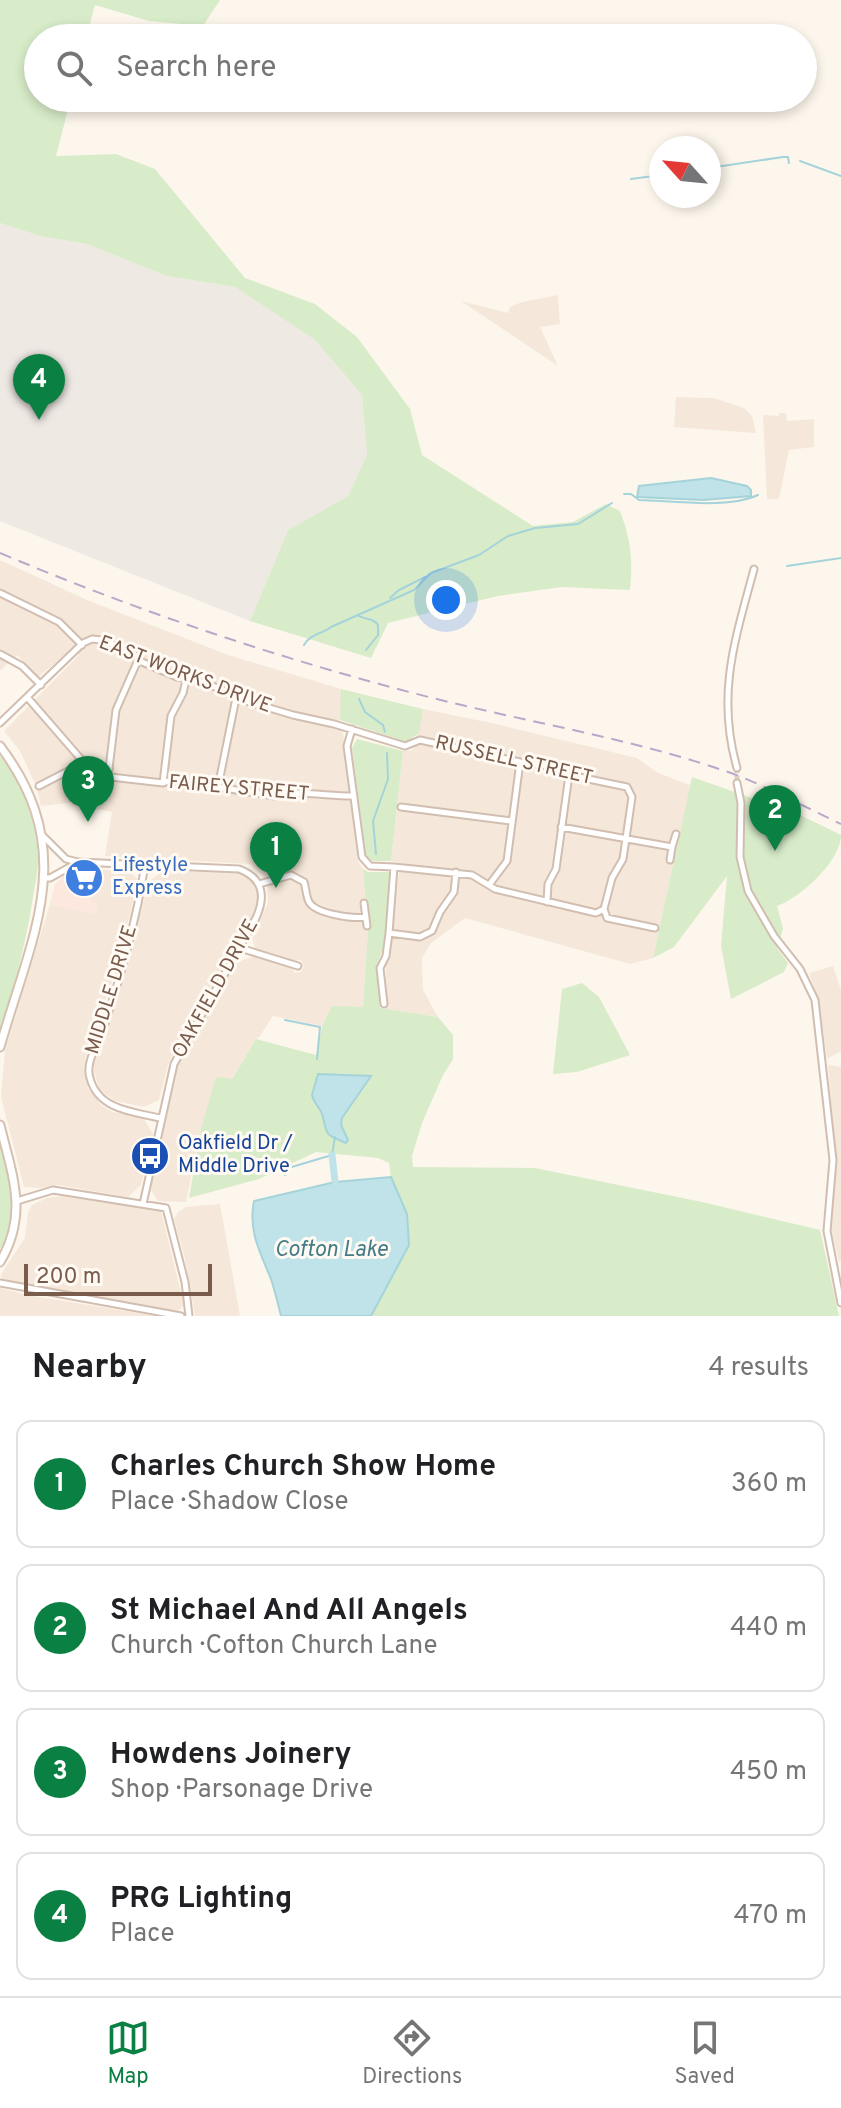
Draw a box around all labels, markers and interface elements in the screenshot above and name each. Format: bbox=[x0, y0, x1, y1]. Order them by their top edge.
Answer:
search box bbox=[24, 24, 817, 112]
icon: search bbox=[52, 46, 96, 90]
text: Search here bbox=[116, 50, 276, 87]
north arrow bbox=[649, 136, 721, 208]
pin: 4 bbox=[13, 354, 65, 420]
your location bbox=[426, 580, 466, 620]
street label: EAST WORKS DRIVE bbox=[95, 630, 275, 720]
street label: RUSSELL STREET bbox=[432, 730, 596, 792]
pin: 3 bbox=[62, 756, 114, 822]
street label: FAIREY STREET bbox=[168, 770, 310, 808]
pin: 2 bbox=[749, 785, 801, 851]
pin: 1 bbox=[250, 822, 302, 888]
place label: Lifestyle Express bbox=[112, 853, 188, 902]
supermarket icon: Lifestyle Express bbox=[63, 857, 105, 899]
street label: OAKFIELD DRIVE bbox=[167, 915, 265, 1063]
street label: MIDDLE DRIVE bbox=[80, 922, 144, 1058]
place label: Oakfield Dr / Middle Drive bbox=[178, 1131, 293, 1180]
bus stop icon: Oakfield Dr / Middle Drive bbox=[129, 1135, 171, 1177]
water label: Cofton Lake bbox=[274, 1237, 388, 1264]
scale bar bbox=[24, 1260, 212, 1296]
text: 200 m bbox=[36, 1264, 101, 1291]
text: Nearby bbox=[32, 1347, 147, 1390]
text: 4 results bbox=[708, 1352, 809, 1385]
text: Charles Church Show Home bbox=[110, 1449, 496, 1486]
text: 1 bbox=[55, 1468, 65, 1501]
text: 360 m bbox=[731, 1468, 807, 1501]
text: Place · Shadow Close bbox=[110, 1486, 348, 1519]
text: St Michael And All Angels bbox=[110, 1593, 468, 1630]
text: 2 bbox=[52, 1612, 68, 1645]
text: 440 m bbox=[730, 1612, 807, 1645]
text: Church · Cofton Church Lane bbox=[110, 1630, 437, 1663]
text: Howdens Joinery bbox=[110, 1737, 352, 1774]
text: 3 bbox=[52, 1756, 68, 1789]
text: 450 m bbox=[730, 1756, 807, 1789]
text: Shop · Parsonage Drive bbox=[110, 1774, 373, 1807]
text: PRG Lighting bbox=[110, 1881, 292, 1918]
text: 4 bbox=[52, 1900, 68, 1933]
text: 470 m bbox=[733, 1900, 807, 1933]
text: Place bbox=[110, 1918, 174, 1951]
tab: Map bbox=[106, 2016, 150, 2091]
tab: Directions bbox=[362, 2016, 462, 2091]
tab: Saved bbox=[674, 2016, 735, 2091]

